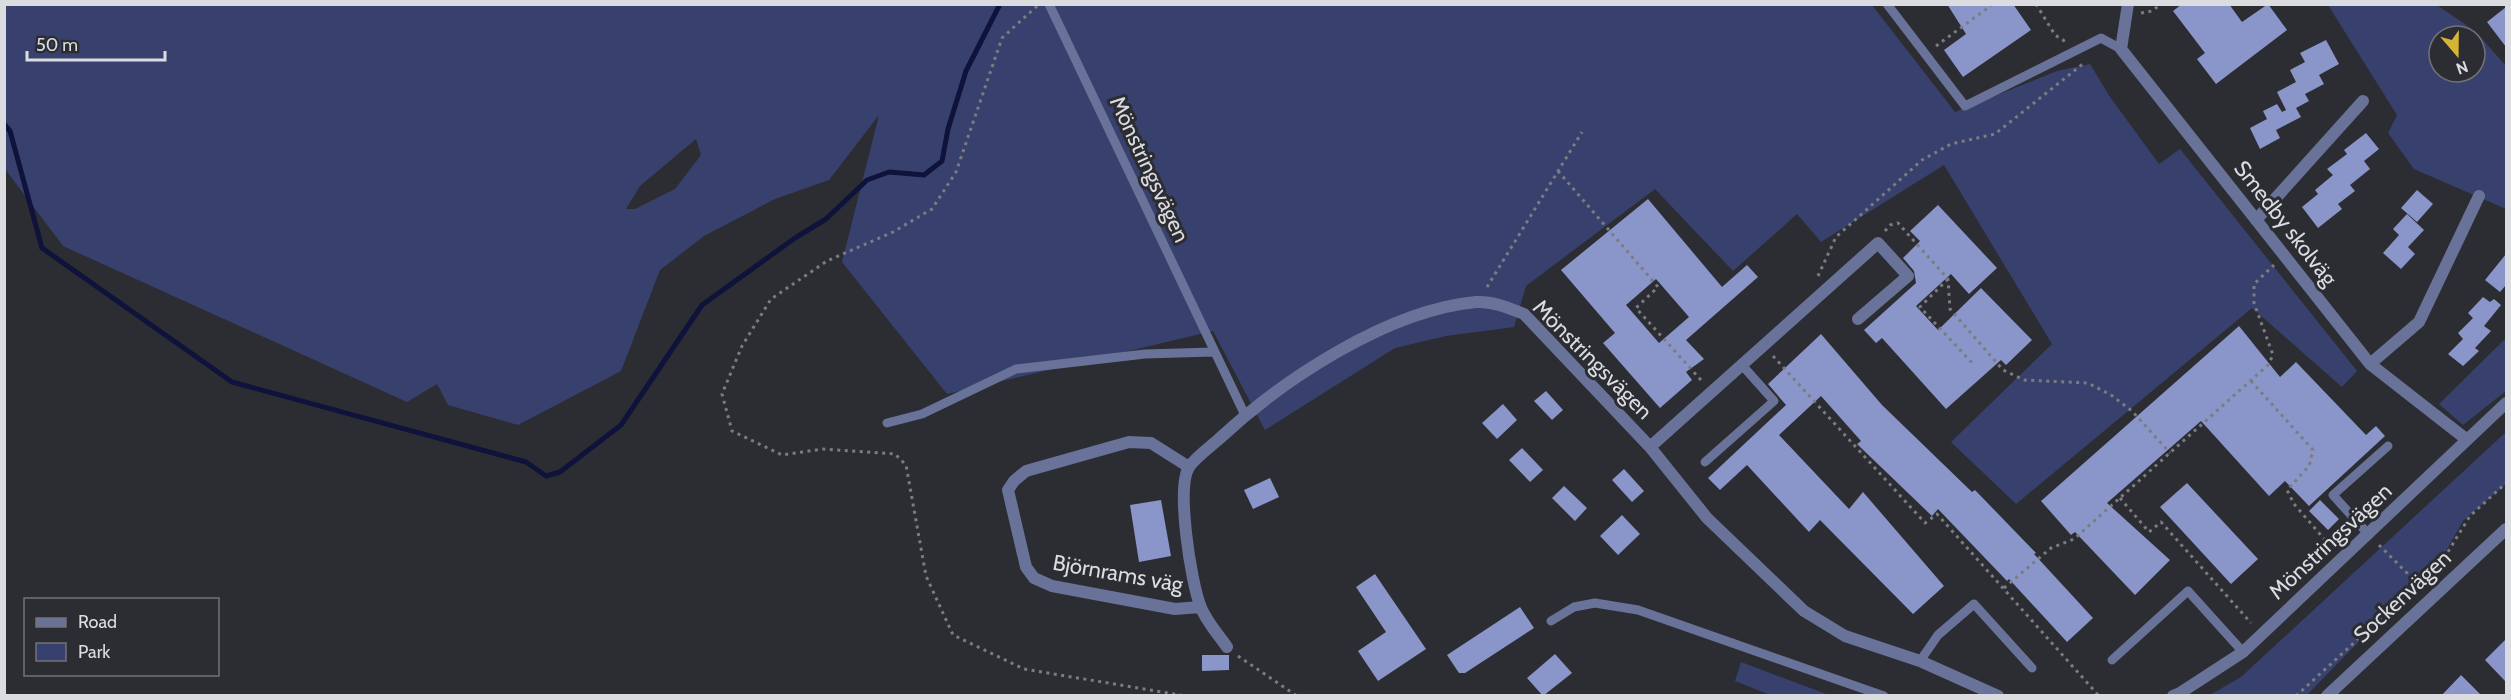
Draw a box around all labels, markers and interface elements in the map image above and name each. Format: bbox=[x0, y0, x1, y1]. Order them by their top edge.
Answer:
scale bar bbox=[27, 24, 165, 62]
north arrow bbox=[2427, 24, 2487, 84]
text: 50 m bbox=[36, 34, 78, 56]
text: N bbox=[2453, 57, 2471, 78]
street label: Mönstringsvägen bbox=[1104, 92, 1195, 247]
street label: Smedby skolväg bbox=[2228, 155, 2343, 292]
street label: Mönstringsvägen bbox=[1527, 294, 1658, 425]
street label: Mönstringsvägen bbox=[2263, 478, 2397, 605]
street label: Sockenvägen bbox=[2348, 544, 2457, 648]
street label: Björnrams väg bbox=[1051, 549, 1186, 598]
legend bbox=[24, 598, 219, 676]
text: Road bbox=[78, 611, 117, 633]
text: Park bbox=[78, 641, 111, 663]

